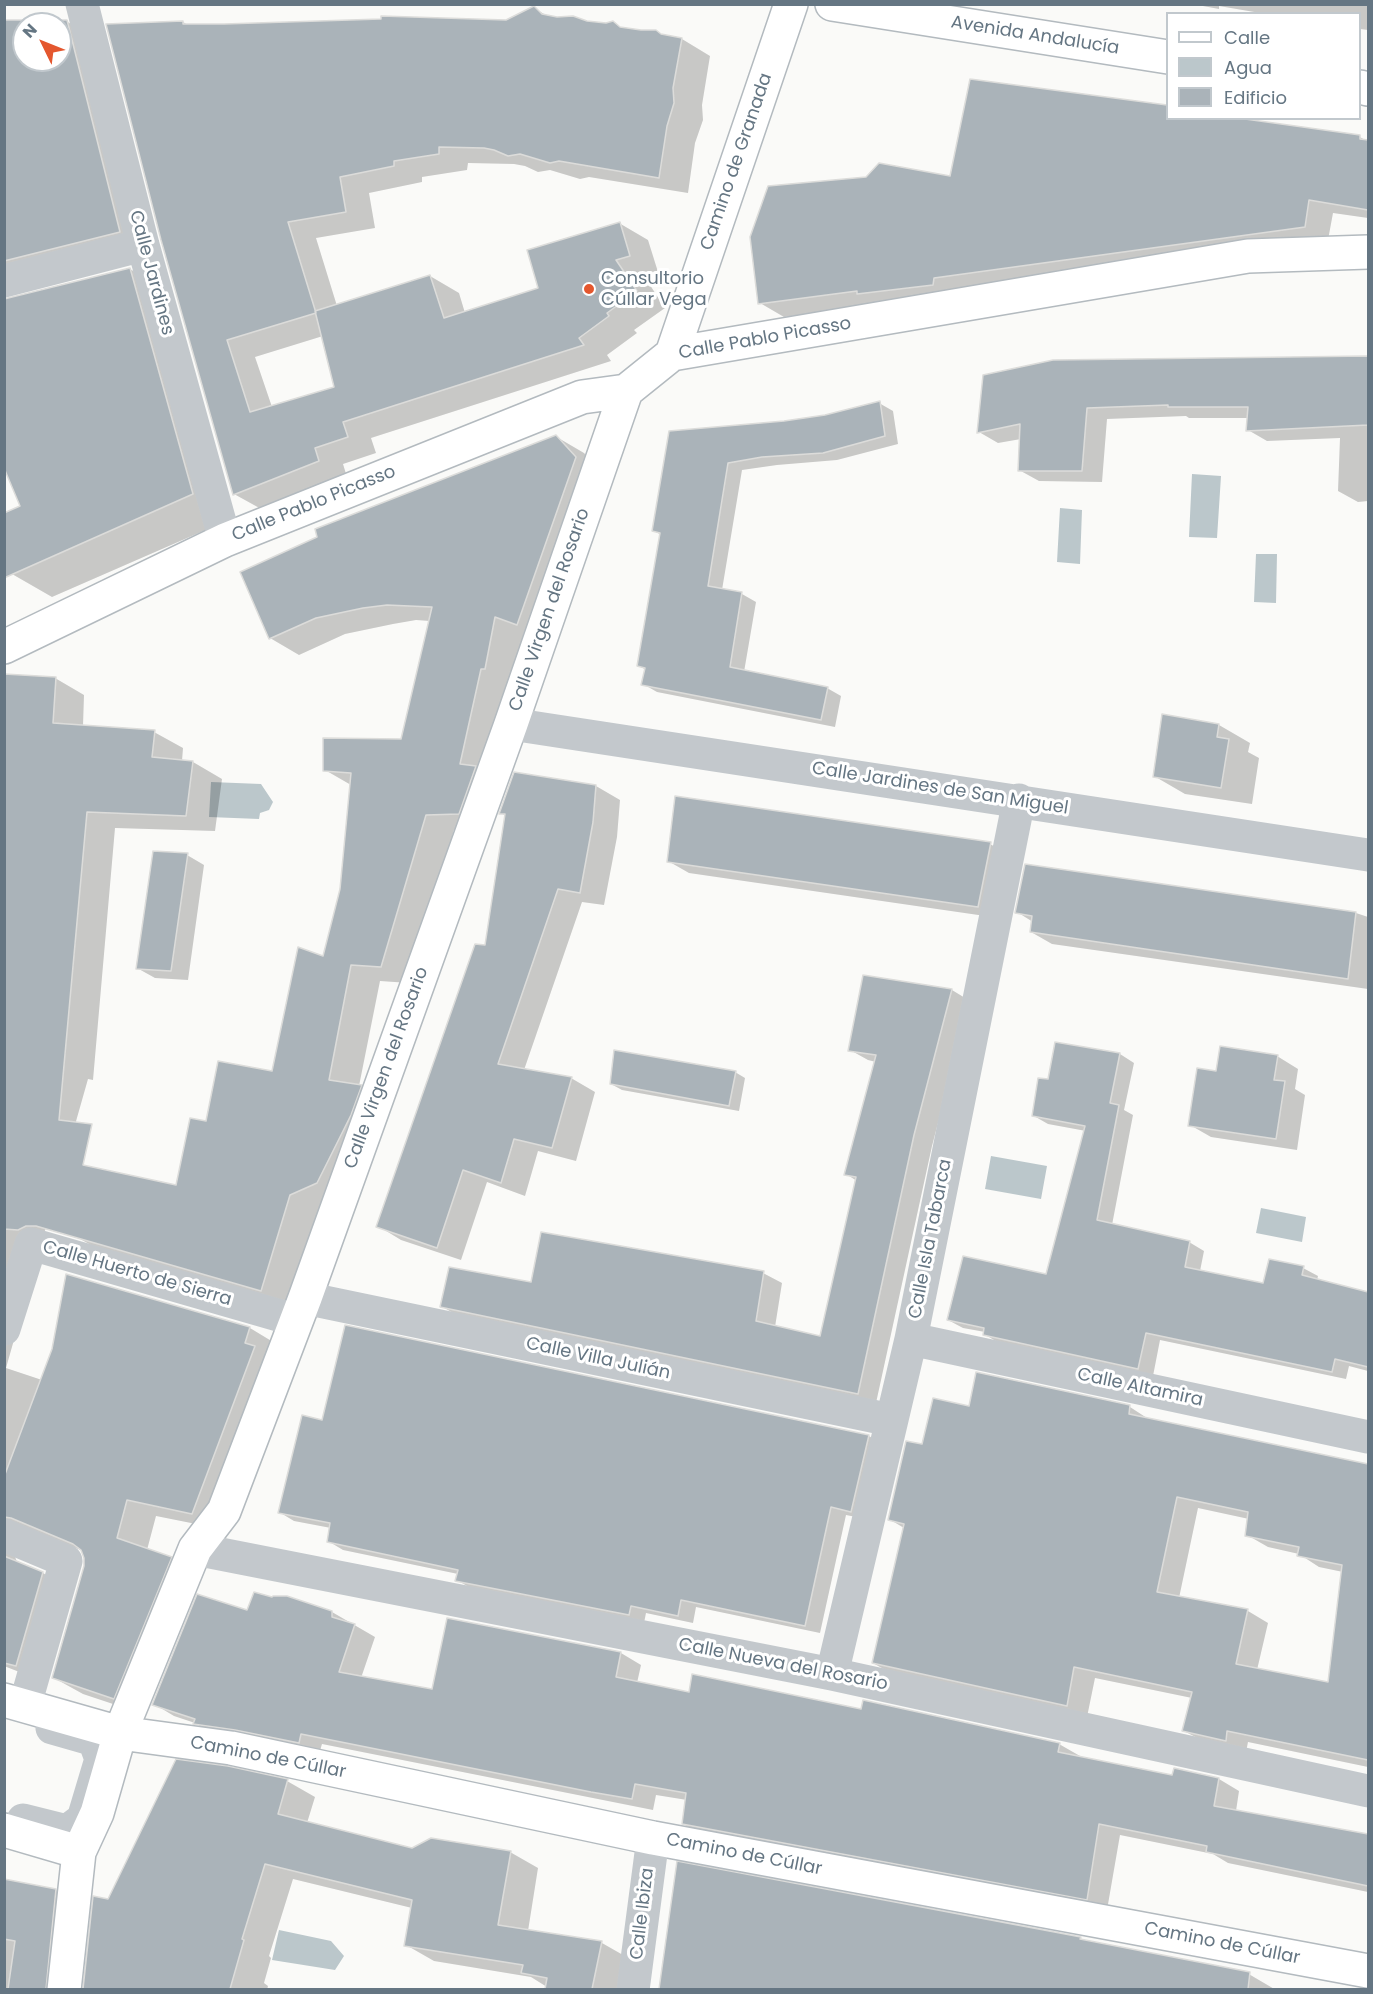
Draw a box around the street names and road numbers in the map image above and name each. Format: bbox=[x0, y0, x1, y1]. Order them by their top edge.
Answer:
street label: Avenida Andalucía bbox=[949, 12, 1121, 60]
street label: Camino de Granada bbox=[697, 71, 777, 253]
street label: Calle Jardines bbox=[124, 208, 178, 338]
street label: Calle Pablo Picasso bbox=[677, 313, 853, 365]
street label: Calle Pablo Picasso bbox=[229, 461, 399, 547]
street label: Calle Virgen del Rosario bbox=[505, 506, 595, 714]
street label: Calle Jardines de San Miguel bbox=[810, 758, 1070, 820]
street label: Calle Virgen del Rosario bbox=[340, 964, 434, 1172]
street label: Calle Isla Tabarca bbox=[905, 1157, 957, 1321]
street label: Calle Huerto de Sierra bbox=[40, 1237, 234, 1311]
street label: Calle Villa Julián bbox=[524, 1333, 672, 1385]
street label: Calle Altamira bbox=[1075, 1364, 1205, 1412]
street label: Calle Nueva del Rosario bbox=[677, 1634, 889, 1696]
street label: Camino de Cúllar bbox=[188, 1732, 348, 1784]
street label: Camino de Cúllar bbox=[664, 1829, 824, 1881]
street label: Calle Ibiza bbox=[627, 1867, 659, 1961]
street label: Camino de Cúllar bbox=[1142, 1918, 1302, 1970]

